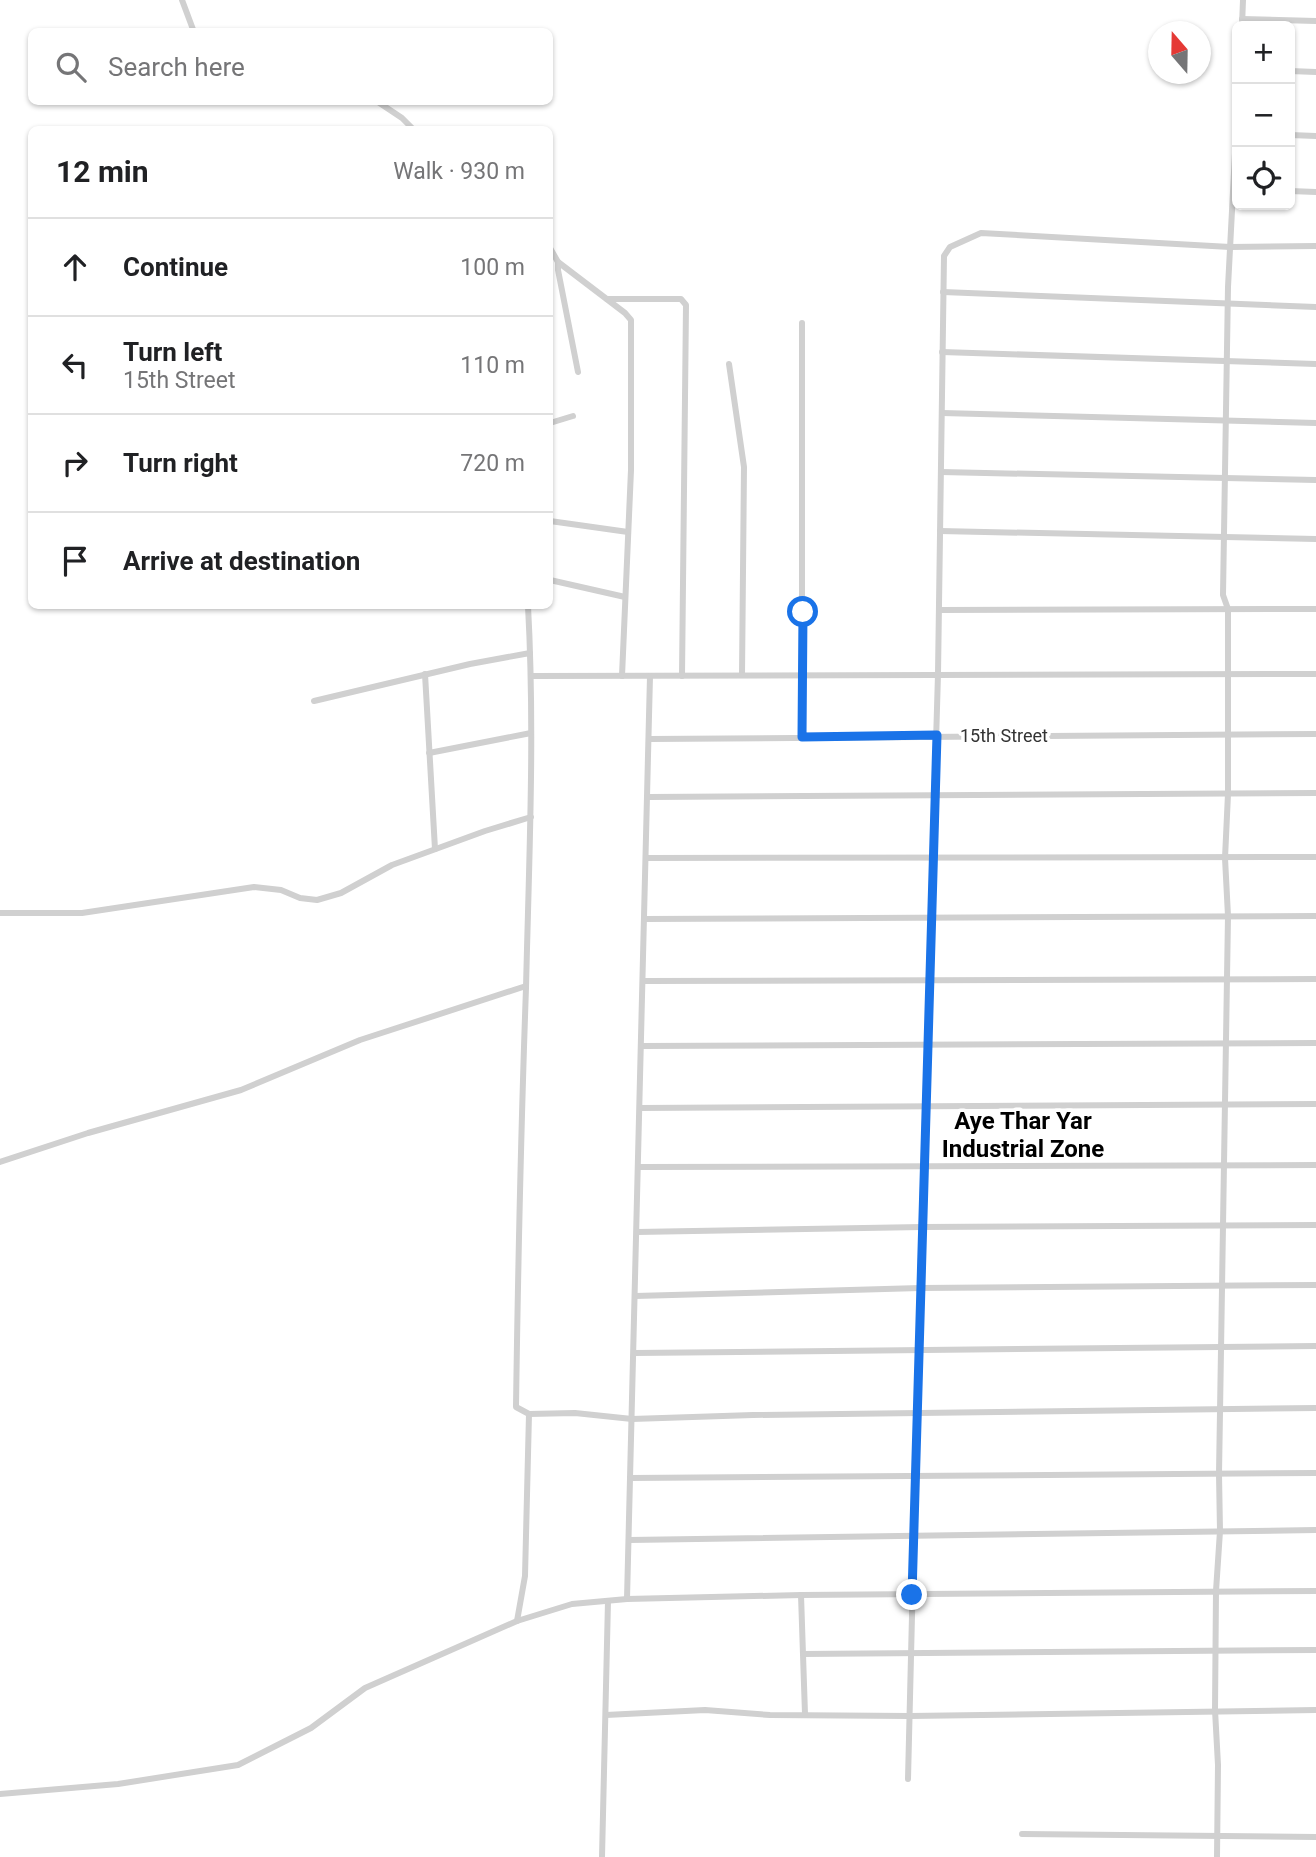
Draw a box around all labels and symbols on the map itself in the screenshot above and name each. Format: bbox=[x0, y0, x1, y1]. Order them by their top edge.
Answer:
north arrow bbox=[1148, 21, 1211, 84]
route start bbox=[787, 596, 818, 627]
street label: 15th Street bbox=[960, 725, 1048, 746]
district label: Aye Thar Yar Industrial Zone bbox=[942, 1107, 1104, 1163]
route end bbox=[896, 1579, 927, 1610]

